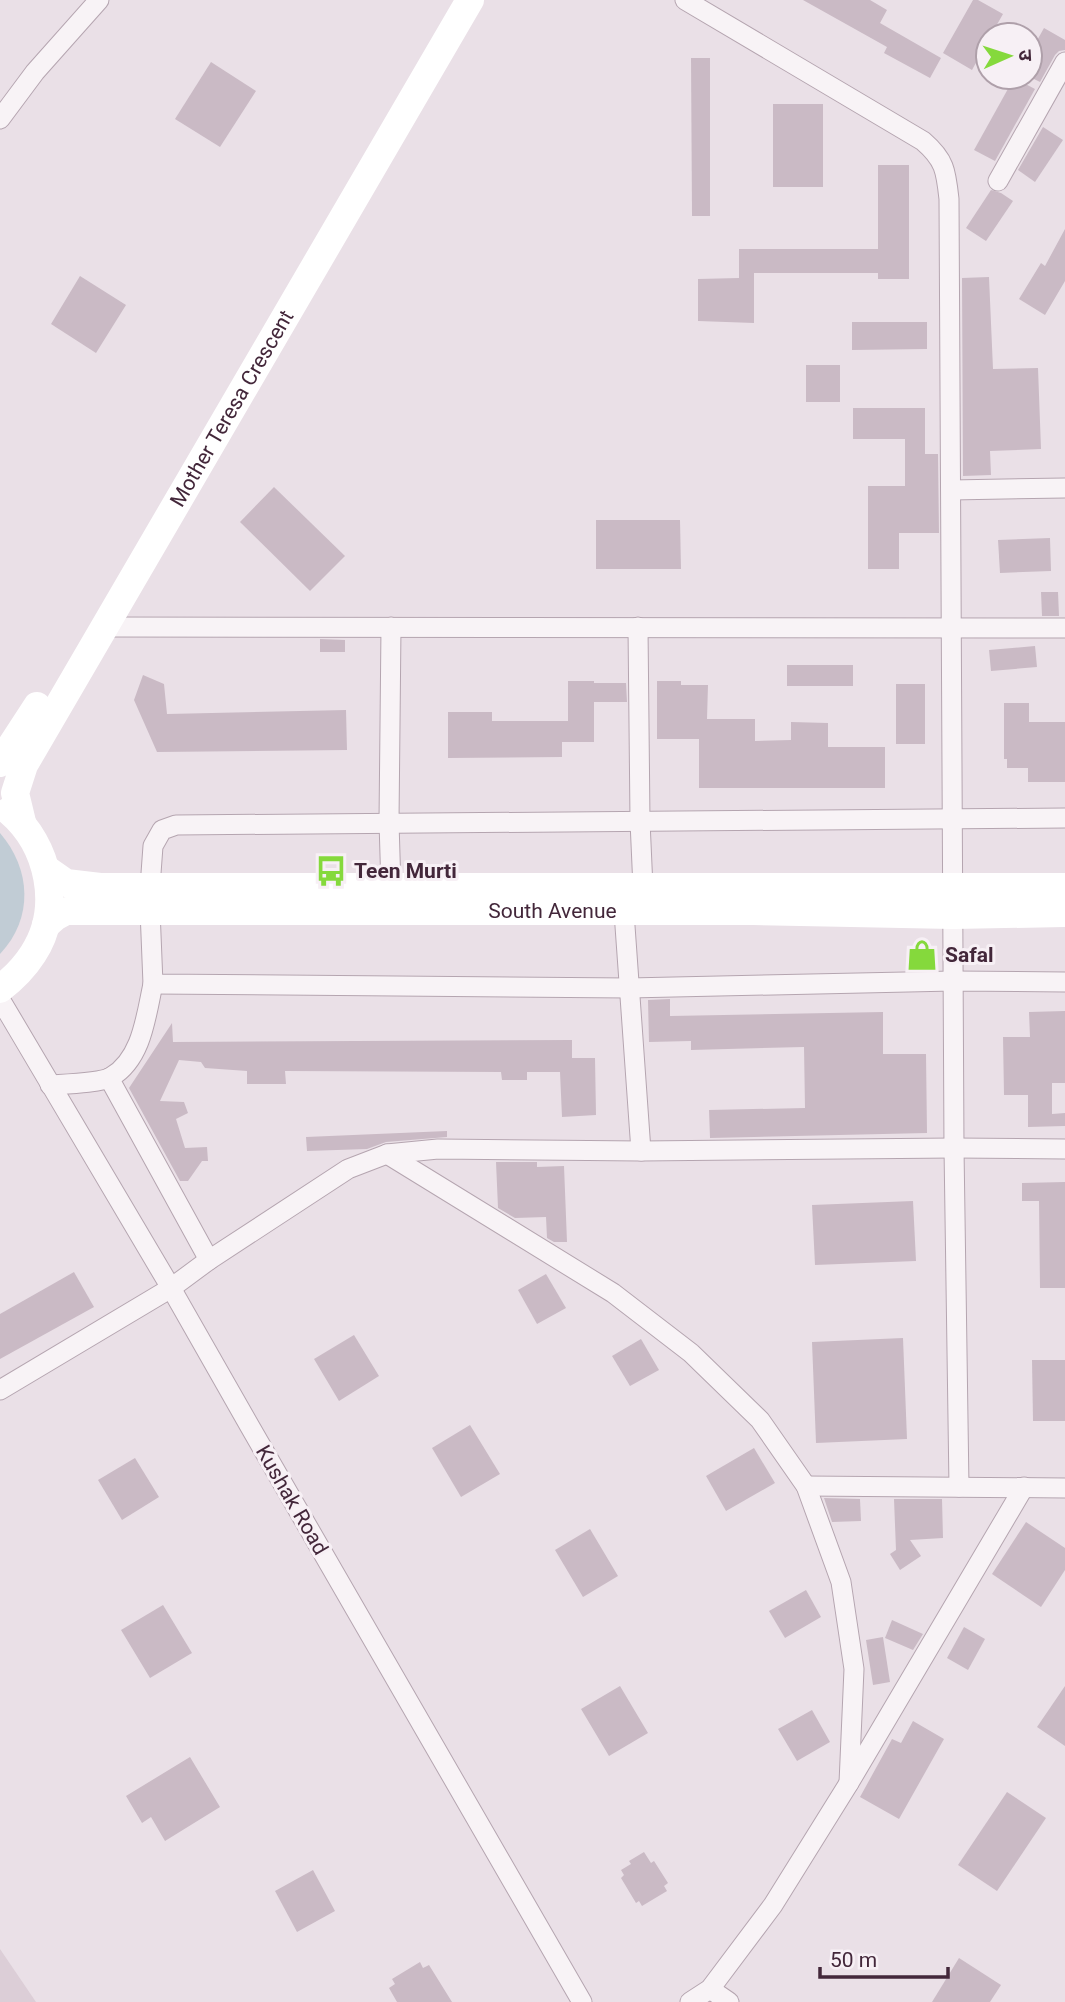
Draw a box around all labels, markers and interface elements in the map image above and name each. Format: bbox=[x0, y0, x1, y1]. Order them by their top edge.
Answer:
north arrow bbox=[974, 21, 1044, 91]
text: उ bbox=[1014, 49, 1037, 62]
street label: Mother Teresa Crescent bbox=[165, 306, 299, 511]
bus stop icon: Teen Murti bbox=[314, 854, 348, 888]
place label: Teen Murti bbox=[354, 859, 457, 883]
street label: South Avenue bbox=[488, 899, 617, 923]
shop icon: Safal bbox=[905, 938, 939, 972]
place label: Safal bbox=[945, 943, 993, 967]
street label: Kushak Road bbox=[251, 1441, 333, 1559]
scale bar bbox=[820, 1936, 948, 1980]
text: 50 m bbox=[830, 1948, 877, 1972]

